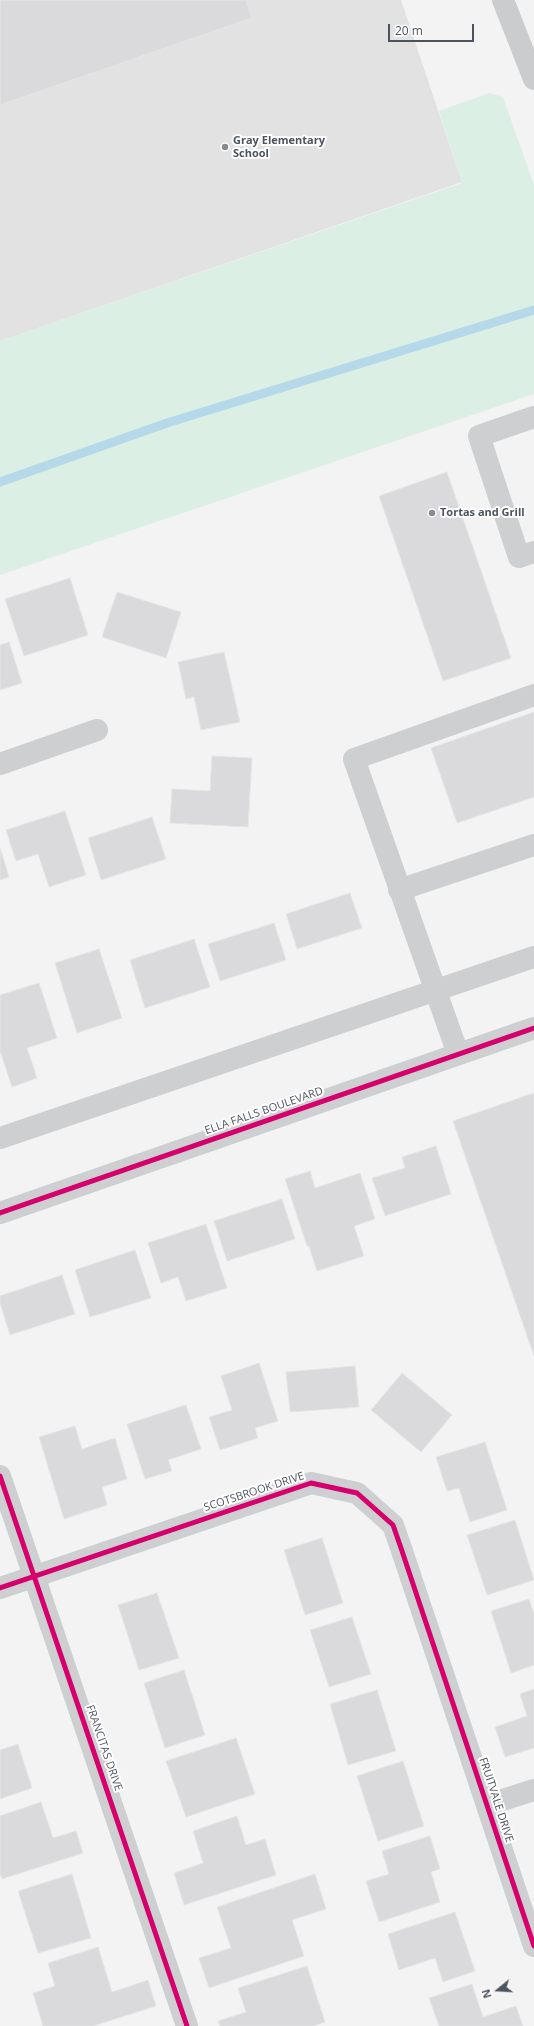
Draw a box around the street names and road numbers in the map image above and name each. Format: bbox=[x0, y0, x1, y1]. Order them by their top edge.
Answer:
street label: ELLA FALLS BOULEVARD bbox=[203, 1085, 325, 1137]
street label: SCOTSBROOK DRIVE bbox=[202, 1470, 306, 1514]
street label: FRANCITAS DRIVE bbox=[83, 1703, 125, 1793]
street label: FRUITVALE DRIVE bbox=[476, 1756, 516, 1844]

